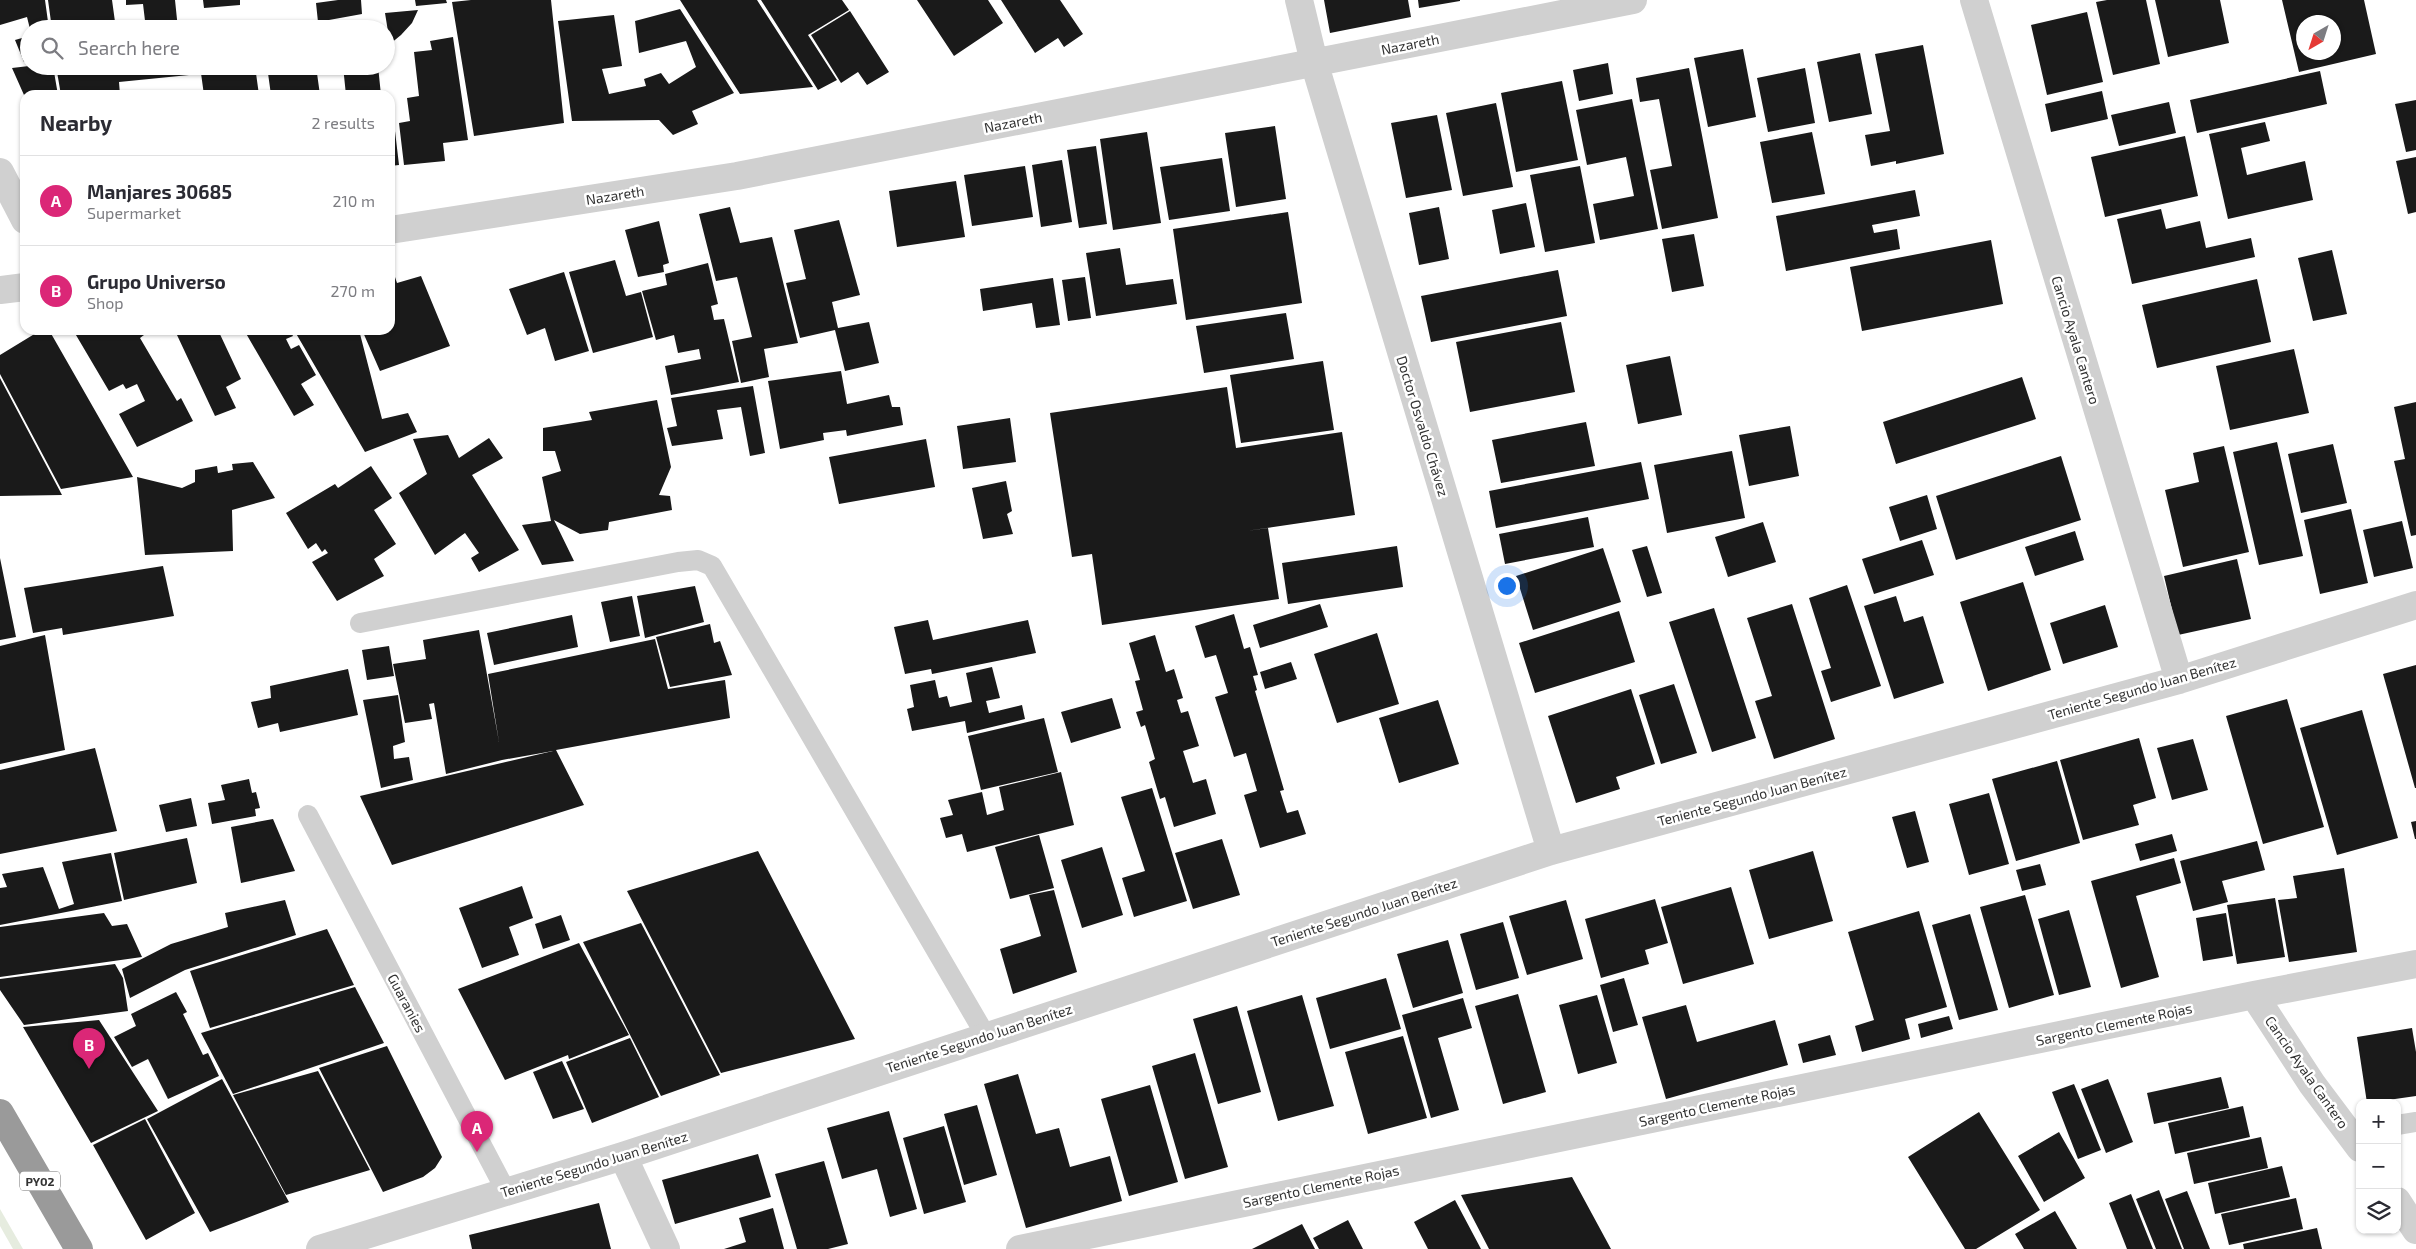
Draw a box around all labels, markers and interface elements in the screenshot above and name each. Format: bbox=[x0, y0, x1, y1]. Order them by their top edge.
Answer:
north arrow bbox=[2296, 15, 2341, 60]
search box bbox=[20, 20, 395, 75]
street label: Nazareth bbox=[1380, 30, 1440, 58]
icon: search bbox=[38, 34, 66, 62]
text: Search here bbox=[78, 36, 180, 59]
street label: Nazareth bbox=[983, 108, 1043, 136]
text: Nearby bbox=[40, 110, 112, 135]
text: 2 results bbox=[312, 113, 375, 132]
text: Manjares 30685 bbox=[87, 180, 232, 203]
street label: Nazareth bbox=[585, 182, 645, 208]
text: A bbox=[51, 191, 61, 210]
text: 210 m bbox=[332, 191, 375, 210]
text: Supermarket bbox=[87, 203, 181, 222]
text: Grupo Universo bbox=[87, 270, 226, 293]
street label: Cancio Ayala Cantero bbox=[2048, 274, 2104, 406]
text: B bbox=[51, 281, 61, 300]
text: 270 m bbox=[331, 281, 375, 300]
text: Shop bbox=[87, 293, 124, 312]
street label: Doctor Osvaldo Chávez bbox=[1393, 354, 1453, 498]
your location bbox=[1494, 573, 1520, 599]
street label: Teniente Segundo Juan Benítez bbox=[2046, 653, 2238, 723]
street label: Teniente Segundo Juan Benítez bbox=[1656, 763, 1848, 829]
street label: Teniente Segundo Juan Benítez bbox=[1269, 874, 1459, 950]
street label: Guaranies bbox=[384, 971, 430, 1035]
street label: Sargento Clemente Rojas bbox=[2034, 999, 2194, 1049]
street label: Teniente Segundo Juan Benítez bbox=[884, 1000, 1074, 1076]
street label: Cancio Ayala Cantero bbox=[2262, 1013, 2352, 1132]
pin: B bbox=[73, 1028, 105, 1069]
street label: Sargento Clemente Rojas bbox=[1637, 1080, 1797, 1130]
map controls bbox=[2356, 1099, 2401, 1234]
button: + bbox=[2356, 1099, 2401, 1144]
pin: A bbox=[461, 1111, 493, 1152]
street label: Teniente Segundo Juan Benítez bbox=[498, 1127, 690, 1201]
button: − bbox=[2356, 1144, 2401, 1189]
street label: Sargento Clemente Rojas bbox=[1241, 1161, 1401, 1211]
road number: PY02 bbox=[20, 1172, 60, 1190]
button: layers bbox=[2356, 1189, 2401, 1234]

